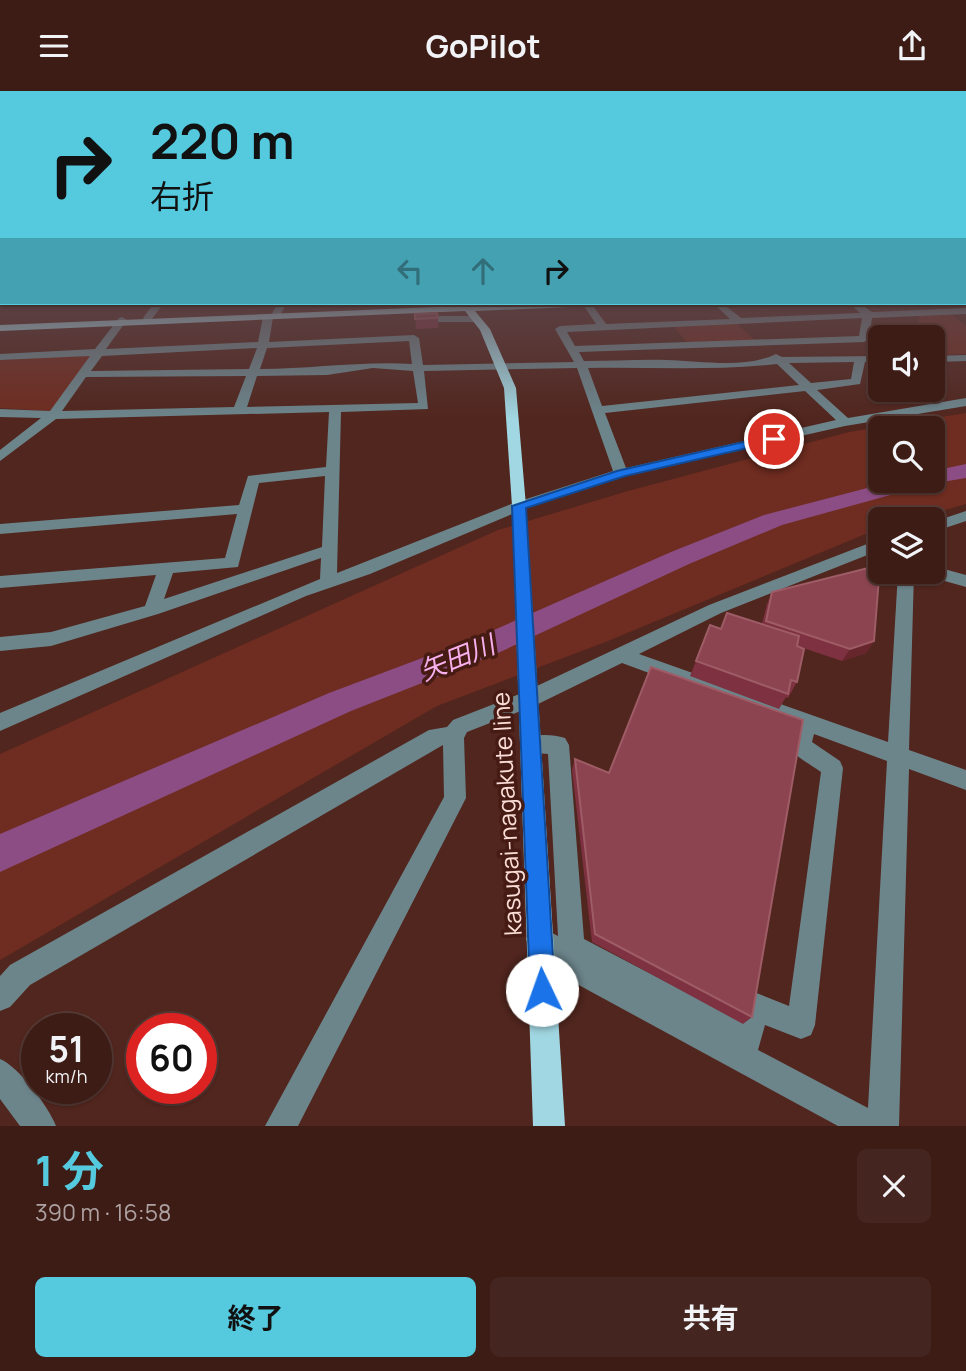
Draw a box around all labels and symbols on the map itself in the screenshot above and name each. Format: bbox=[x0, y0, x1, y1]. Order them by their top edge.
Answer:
pin bbox=[744, 409, 804, 469]
water label: 矢田川 bbox=[414, 625, 503, 688]
street label: kasugai-nagakute line bbox=[483, 691, 529, 937]
position arrow bbox=[505, 953, 579, 1027]
speed limit sign: 60 bbox=[126, 1013, 217, 1104]

